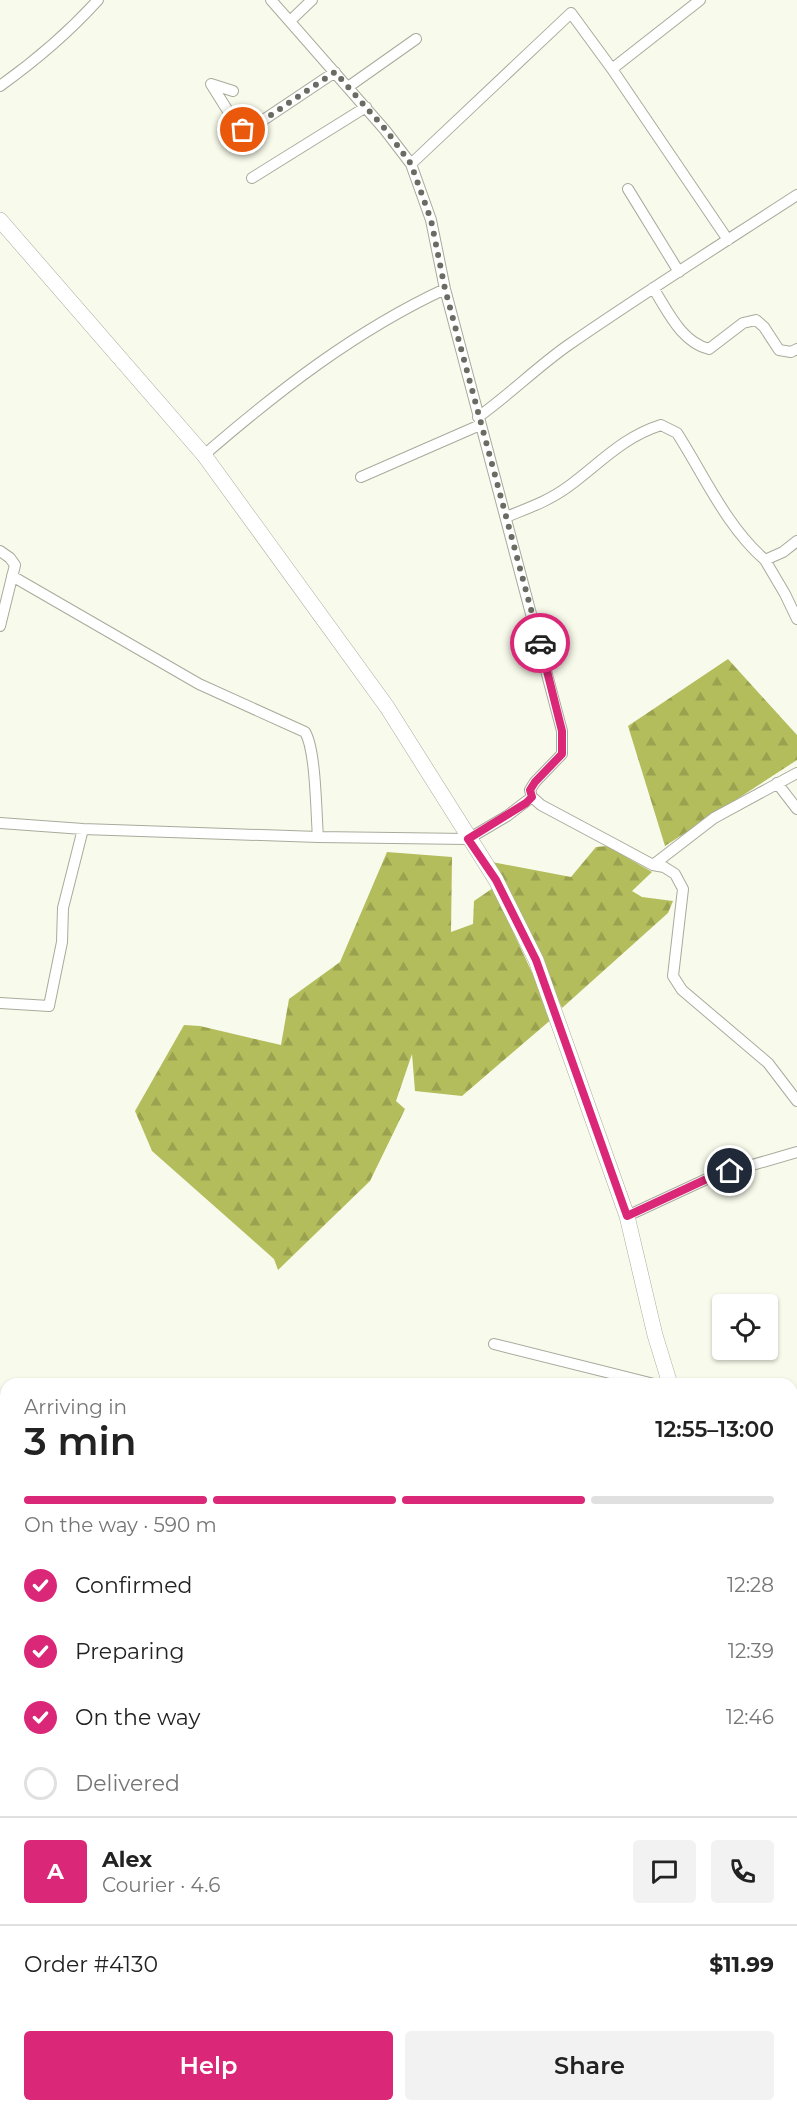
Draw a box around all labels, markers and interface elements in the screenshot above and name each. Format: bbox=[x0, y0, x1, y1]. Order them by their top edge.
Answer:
pin bbox=[217, 104, 268, 155]
icon: bag bbox=[226, 113, 259, 146]
courier bbox=[510, 613, 570, 673]
icon: car bbox=[524, 627, 557, 660]
pin bbox=[704, 1145, 755, 1196]
icon: home bbox=[713, 1154, 746, 1187]
map controls bbox=[712, 1294, 778, 1360]
button: locate bbox=[712, 1294, 778, 1360]
text: Arriving in bbox=[24, 1395, 127, 1419]
text: 12:55–13:00 bbox=[655, 1416, 774, 1443]
text: 3 min bbox=[24, 1417, 137, 1465]
text: On the way · 590 m bbox=[24, 1513, 217, 1537]
icon: check bbox=[24, 1569, 57, 1602]
text: Confirmed bbox=[75, 1572, 192, 1599]
text: 12:28 bbox=[727, 1573, 774, 1597]
icon: check bbox=[24, 1635, 57, 1668]
text: Preparing bbox=[75, 1638, 184, 1665]
text: 12:39 bbox=[728, 1639, 774, 1663]
icon: check bbox=[24, 1701, 57, 1734]
text: On the way bbox=[75, 1704, 200, 1731]
text: 12:46 bbox=[726, 1705, 774, 1729]
text: Delivered bbox=[75, 1770, 180, 1797]
button: chat bbox=[633, 1840, 696, 1903]
button: phone bbox=[711, 1840, 774, 1903]
text: Alex bbox=[102, 1846, 152, 1873]
text: A bbox=[47, 1858, 64, 1885]
text: Courier · 4.6 bbox=[102, 1873, 220, 1897]
text: Order #4130 bbox=[24, 1951, 158, 1978]
text: $11.99 bbox=[709, 1951, 774, 1978]
button: Help bbox=[24, 2031, 393, 2100]
button: Share bbox=[405, 2031, 774, 2100]

